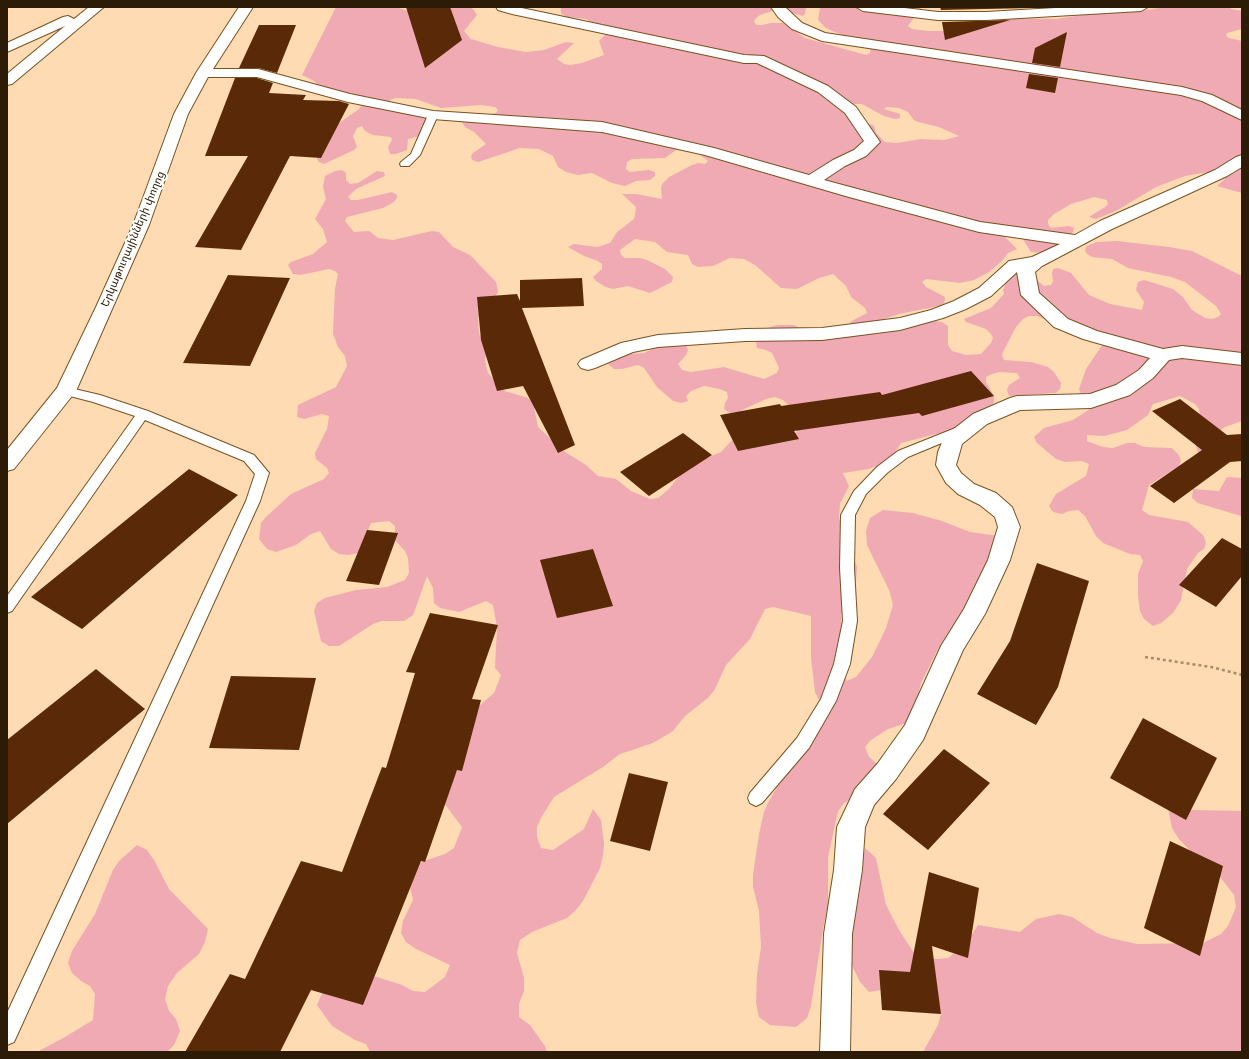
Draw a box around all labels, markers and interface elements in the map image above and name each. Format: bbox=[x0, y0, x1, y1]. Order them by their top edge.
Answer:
street label: Երկաթուղայինների փողոց bbox=[98, 169, 168, 309]

